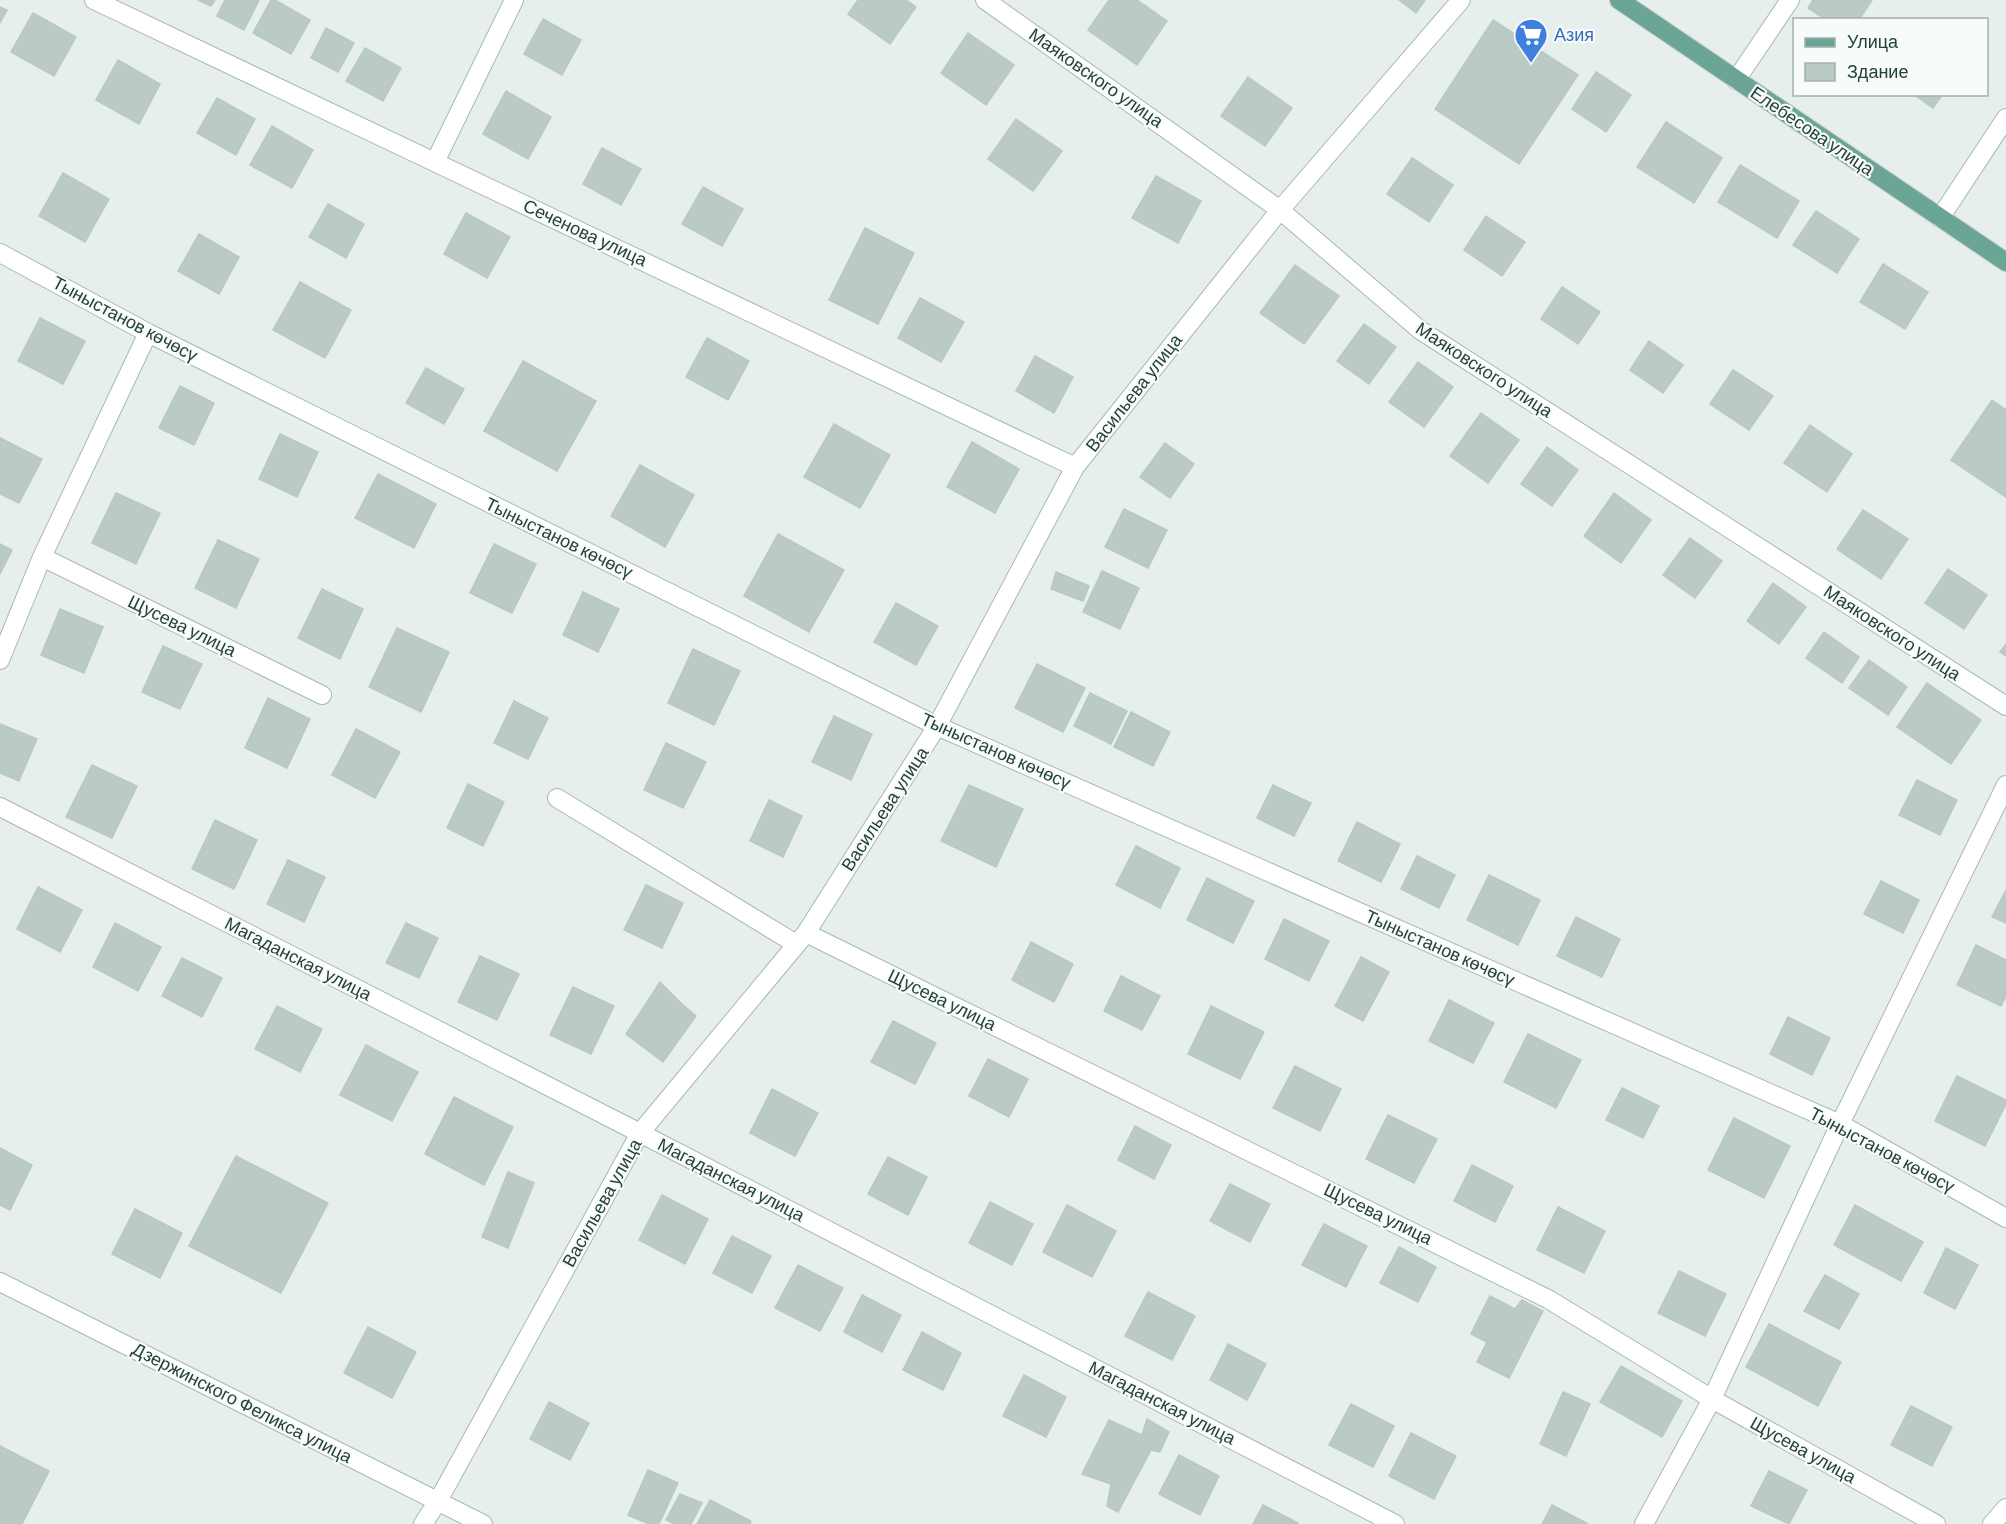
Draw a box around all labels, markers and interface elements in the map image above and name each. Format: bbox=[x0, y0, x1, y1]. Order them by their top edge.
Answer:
supermarket icon: Азия bbox=[1513, 17, 1549, 64]
legend bbox=[1793, 18, 1988, 96]
street label: Маяковского улица bbox=[1025, 23, 1169, 132]
place label: Азия bbox=[1554, 23, 1594, 45]
text: Улица bbox=[1847, 30, 1899, 52]
text: Здание bbox=[1847, 60, 1908, 82]
street label: Елебесова улица bbox=[1747, 81, 1879, 180]
street label: Сеченова улица bbox=[520, 194, 652, 271]
street label: Тыныстанов көчөсү bbox=[49, 271, 202, 366]
street label: Маяковского улица bbox=[1412, 317, 1558, 422]
street label: Васильева улица bbox=[1080, 328, 1187, 456]
street label: Тыныстанов көчөсү bbox=[482, 492, 637, 582]
street label: Маяковского улица bbox=[1820, 580, 1966, 685]
street label: Щусева улица bbox=[125, 589, 241, 661]
street label: Тыныстанов көчөсү bbox=[918, 707, 1075, 793]
street label: Васильева улица bbox=[836, 741, 933, 875]
street label: Тыныстанов көчөсү bbox=[1362, 904, 1519, 990]
street label: Магаданская улица bbox=[221, 912, 376, 1005]
street label: Щусева улица bbox=[885, 963, 1001, 1035]
street label: Тыныстанов көчөсү bbox=[1806, 1102, 1959, 1197]
street label: Магаданская улица bbox=[654, 1133, 809, 1226]
street label: Васильева улица bbox=[557, 1134, 646, 1271]
street label: Щусева улица bbox=[1321, 1177, 1437, 1249]
street label: Дзержинского Феликса улица bbox=[129, 1337, 357, 1468]
street label: Магаданская улица bbox=[1085, 1356, 1240, 1449]
street label: Щусева улица bbox=[1747, 1411, 1861, 1488]

